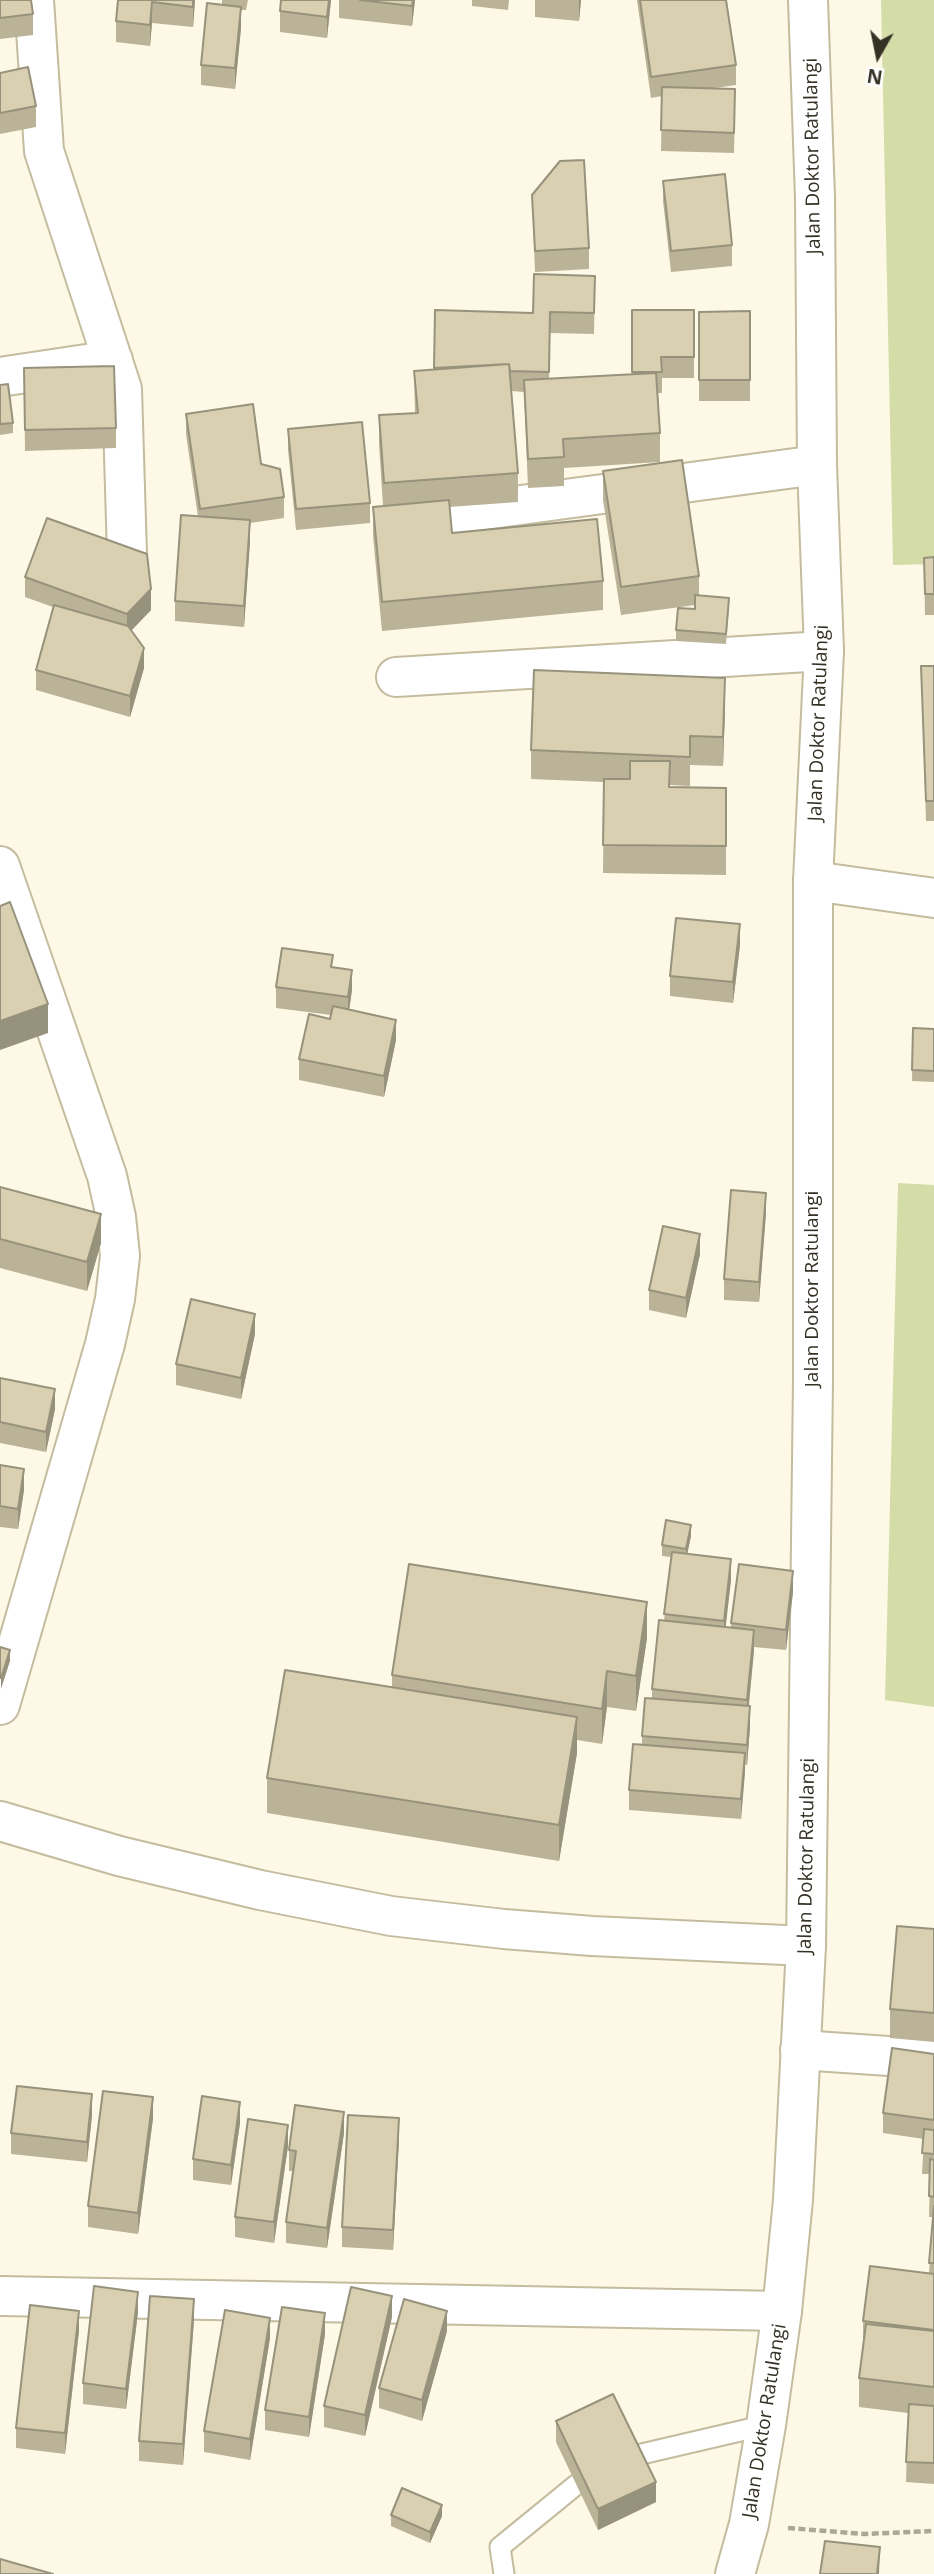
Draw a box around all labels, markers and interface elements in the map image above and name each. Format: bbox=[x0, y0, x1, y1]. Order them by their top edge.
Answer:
north arrow bbox=[843, 21, 913, 91]
street label: Jalan Doktor Ratulangi bbox=[800, 58, 826, 254]
text: N bbox=[865, 63, 884, 91]
street label: Jalan Doktor Ratulangi bbox=[804, 624, 834, 822]
street label: Jalan Doktor Ratulangi bbox=[802, 1191, 824, 1387]
street label: Jalan Doktor Ratulangi bbox=[794, 1758, 820, 1954]
street label: Jalan Doktor Ratulangi bbox=[738, 2322, 792, 2520]

